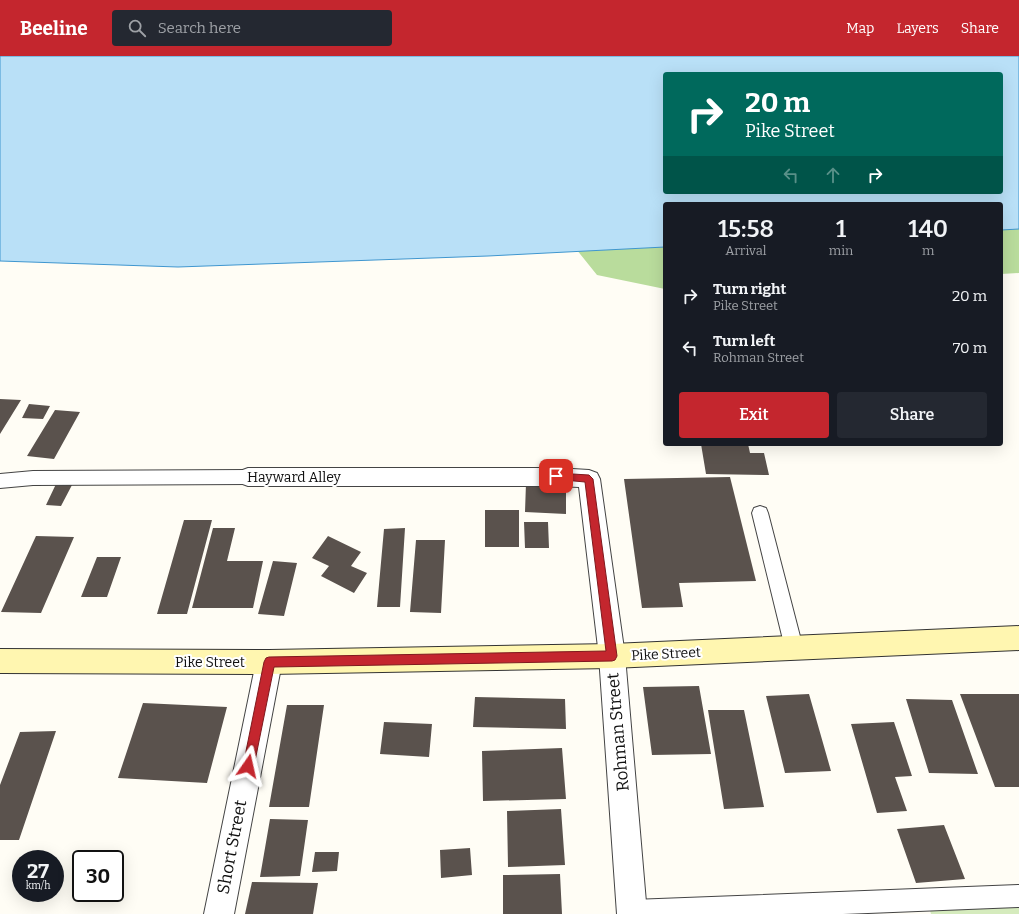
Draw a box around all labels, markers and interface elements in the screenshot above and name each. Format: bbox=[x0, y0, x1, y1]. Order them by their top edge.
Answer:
search box bbox=[112, 10, 392, 46]
text: Beeline bbox=[20, 17, 88, 40]
icon: search bbox=[126, 17, 148, 39]
text: Search here bbox=[158, 19, 241, 37]
text: Map bbox=[846, 20, 874, 37]
text: Layers bbox=[896, 20, 939, 37]
text: Share bbox=[961, 20, 999, 37]
text: 20 m bbox=[745, 86, 810, 119]
icon: right bbox=[679, 88, 731, 140]
text: Pike Street bbox=[745, 120, 835, 142]
icon: left bbox=[780, 164, 802, 186]
icon: ahead bbox=[822, 164, 844, 186]
icon: right bbox=[864, 164, 886, 186]
text: 15:58 bbox=[718, 215, 774, 243]
text: 1 bbox=[836, 215, 846, 243]
text: 140 bbox=[908, 215, 948, 243]
text: Arrival bbox=[725, 243, 767, 258]
text: min bbox=[829, 243, 853, 258]
text: m bbox=[922, 243, 934, 258]
text: Turn right bbox=[713, 280, 786, 298]
icon: right bbox=[679, 285, 701, 307]
text: 20 m bbox=[952, 287, 987, 305]
text: Pike Street bbox=[713, 298, 778, 313]
text: Turn left bbox=[713, 332, 775, 350]
icon: left bbox=[679, 337, 701, 359]
text: 70 m bbox=[953, 339, 987, 357]
text: Rohman Street bbox=[713, 350, 804, 365]
button: Exit bbox=[679, 392, 829, 438]
button: Share bbox=[837, 392, 987, 438]
pin bbox=[539, 459, 573, 493]
icon: arrive bbox=[545, 465, 567, 487]
street label: Hayward Alley bbox=[247, 469, 342, 486]
street label: Pike Street bbox=[631, 644, 701, 664]
street label: Pike Street bbox=[175, 654, 245, 671]
street label: Rohman Street bbox=[602, 672, 634, 792]
position arrow bbox=[227, 745, 269, 787]
street label: Short Street bbox=[213, 798, 251, 896]
speed limit sign: 30 bbox=[72, 850, 124, 902]
text: 27 bbox=[27, 859, 49, 883]
text: km/h bbox=[26, 880, 50, 892]

